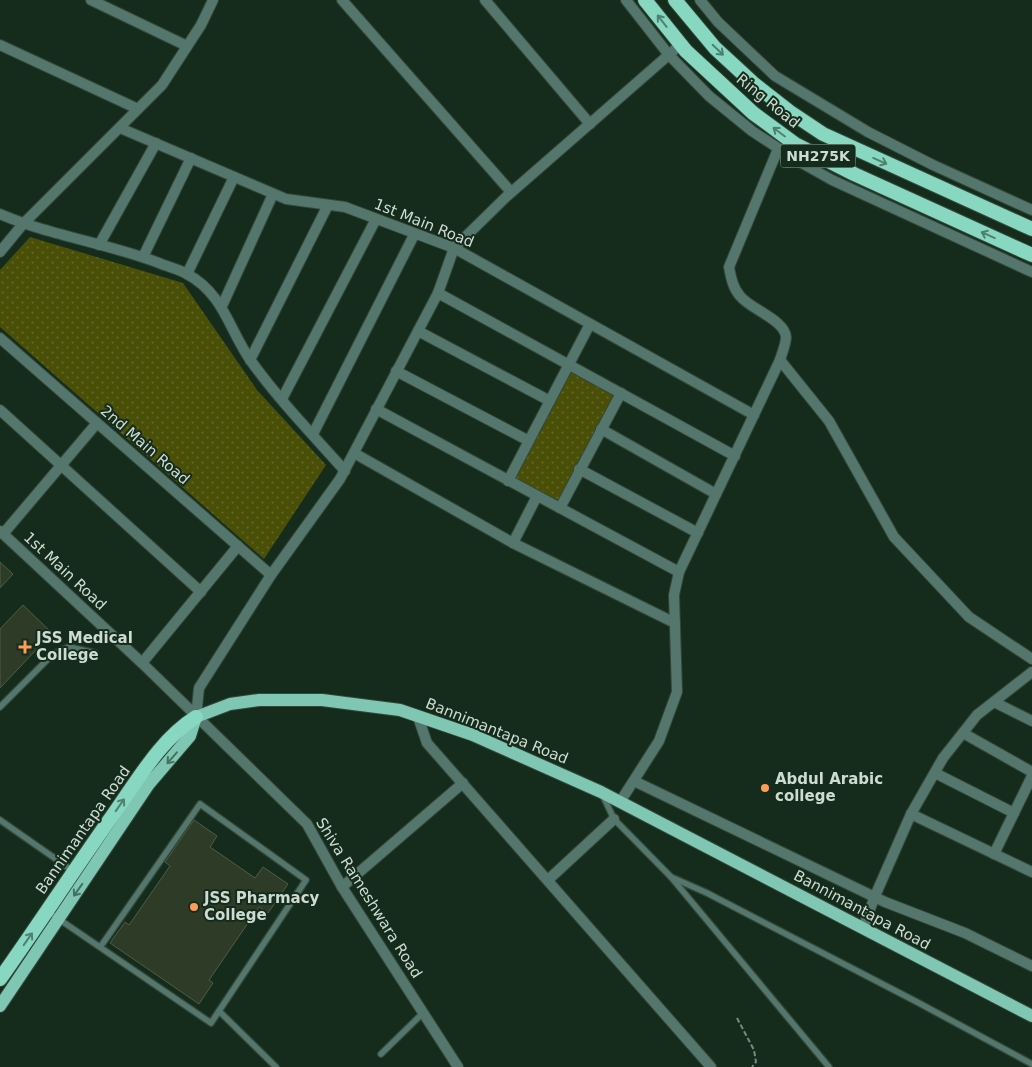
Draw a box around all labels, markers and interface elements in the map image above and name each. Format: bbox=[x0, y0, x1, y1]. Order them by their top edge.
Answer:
one-way arrow bbox=[656, 15, 667, 28]
one-way arrow bbox=[712, 44, 724, 57]
street label: Ring Road bbox=[733, 70, 803, 132]
one-way arrow bbox=[773, 127, 786, 138]
road number: NH275K bbox=[780, 144, 856, 168]
one-way arrow bbox=[872, 156, 887, 166]
street label: 1st Main Road bbox=[371, 195, 477, 251]
one-way arrow bbox=[981, 229, 996, 239]
street label: 2nd Main Road bbox=[97, 402, 193, 488]
street label: 1st Main Road bbox=[20, 528, 110, 614]
place label: JSS Medical College bbox=[35, 629, 133, 664]
marker: JSS Medical College bbox=[18, 640, 32, 654]
street label: Bannimantapa Road bbox=[423, 694, 571, 768]
one-way arrow bbox=[166, 751, 178, 764]
street label: Bannimantapa Road bbox=[32, 763, 134, 897]
place label: Abdul Arabic college bbox=[775, 770, 883, 805]
marker: Abdul Arabic college bbox=[759, 782, 771, 794]
one-way arrow bbox=[115, 798, 125, 812]
street label: Shiva Rameshwara Road bbox=[312, 814, 426, 982]
street label: Bannimantapa Road bbox=[791, 866, 933, 954]
one-way arrow bbox=[73, 883, 83, 897]
place label: JSS Pharmacy College bbox=[203, 889, 320, 924]
marker: JSS Pharmacy College bbox=[188, 901, 200, 913]
one-way arrow bbox=[23, 932, 33, 946]

